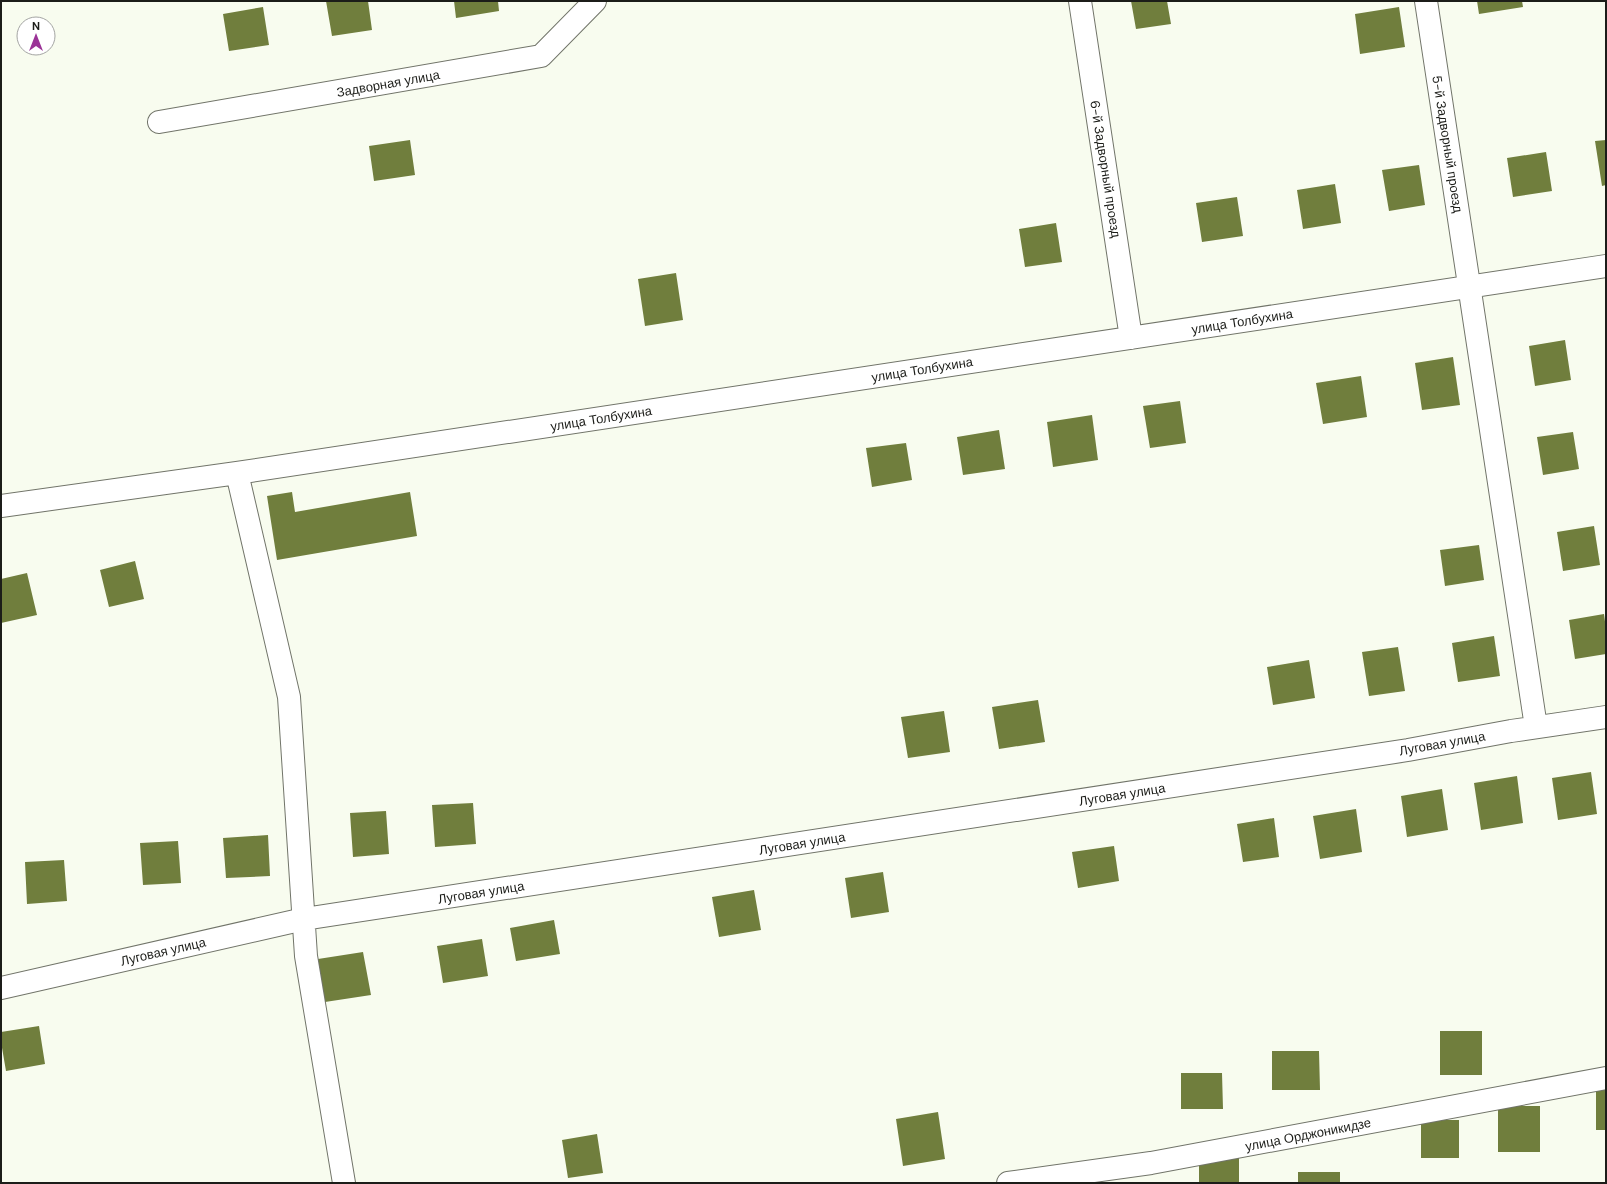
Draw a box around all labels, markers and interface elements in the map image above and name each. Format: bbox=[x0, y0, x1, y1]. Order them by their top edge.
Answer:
north arrow bbox=[16, 16, 56, 56]
text: N bbox=[32, 19, 40, 33]
street label: Задворная улица bbox=[335, 66, 442, 101]
street label: 5-й Задворный проезд bbox=[1428, 74, 1467, 214]
street label: 6-й Задворный проезд bbox=[1086, 99, 1125, 239]
street label: улица Толбухина bbox=[1190, 305, 1295, 338]
street label: улица Толбухина bbox=[870, 353, 975, 386]
street label: улица Толбухина bbox=[549, 402, 654, 435]
street label: Луговая улица bbox=[1398, 727, 1487, 759]
street label: Луговая улица bbox=[1078, 779, 1167, 810]
street label: Луговая улица bbox=[758, 828, 847, 859]
street label: Луговая улица bbox=[437, 877, 526, 908]
street label: Луговая улица bbox=[119, 933, 208, 970]
street label: улица Орджоникидзе bbox=[1244, 1114, 1372, 1155]

